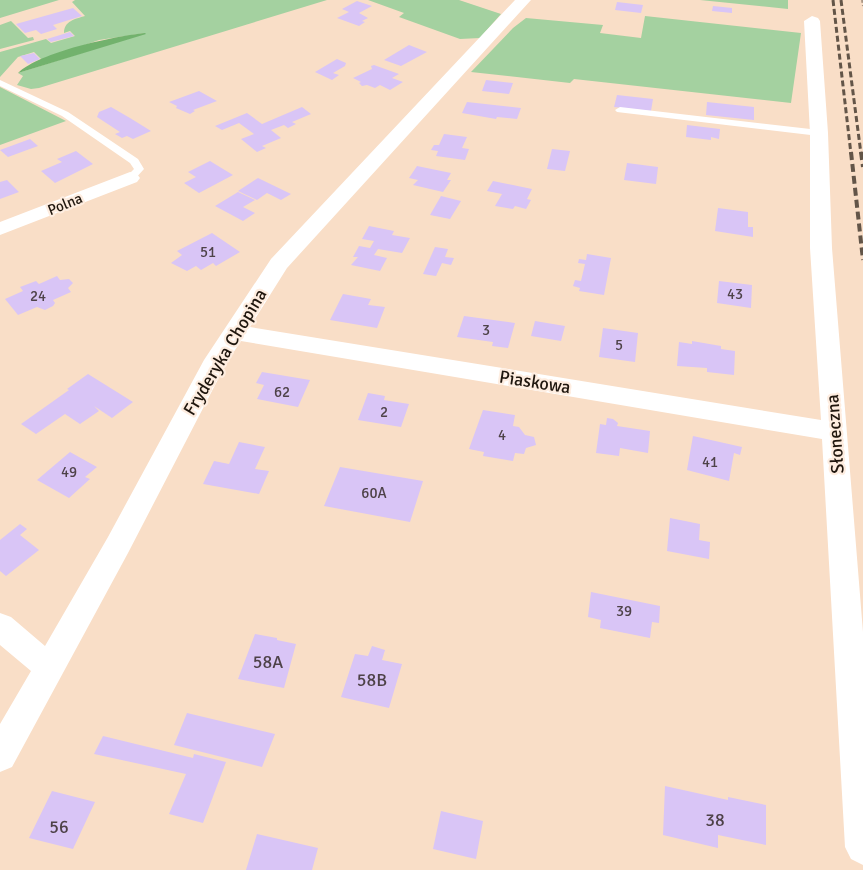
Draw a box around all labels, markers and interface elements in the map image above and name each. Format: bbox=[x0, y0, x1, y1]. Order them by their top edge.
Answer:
street label: Polna bbox=[45, 189, 85, 219]
house number: 51 bbox=[200, 243, 216, 261]
street label: Fryderyka Chopina bbox=[179, 285, 271, 419]
house number: 43 bbox=[727, 285, 743, 303]
house number: 24 bbox=[30, 287, 46, 305]
house number: 3 bbox=[482, 321, 490, 339]
house number: 5 bbox=[615, 336, 623, 354]
street label: Piaskowa bbox=[498, 366, 572, 398]
house number: 62 bbox=[274, 383, 290, 401]
street label: Słoneczna bbox=[821, 393, 849, 475]
house number: 2 bbox=[380, 403, 388, 421]
house number: 4 bbox=[498, 426, 506, 444]
house number: 41 bbox=[702, 453, 718, 471]
house number: 49 bbox=[61, 463, 77, 481]
house number: 60A bbox=[361, 484, 387, 502]
house number: 39 bbox=[616, 602, 632, 620]
house number: 58A bbox=[253, 651, 283, 673]
house number: 58B bbox=[357, 669, 387, 691]
house number: 38 bbox=[705, 809, 725, 831]
house number: 56 bbox=[49, 816, 69, 838]

